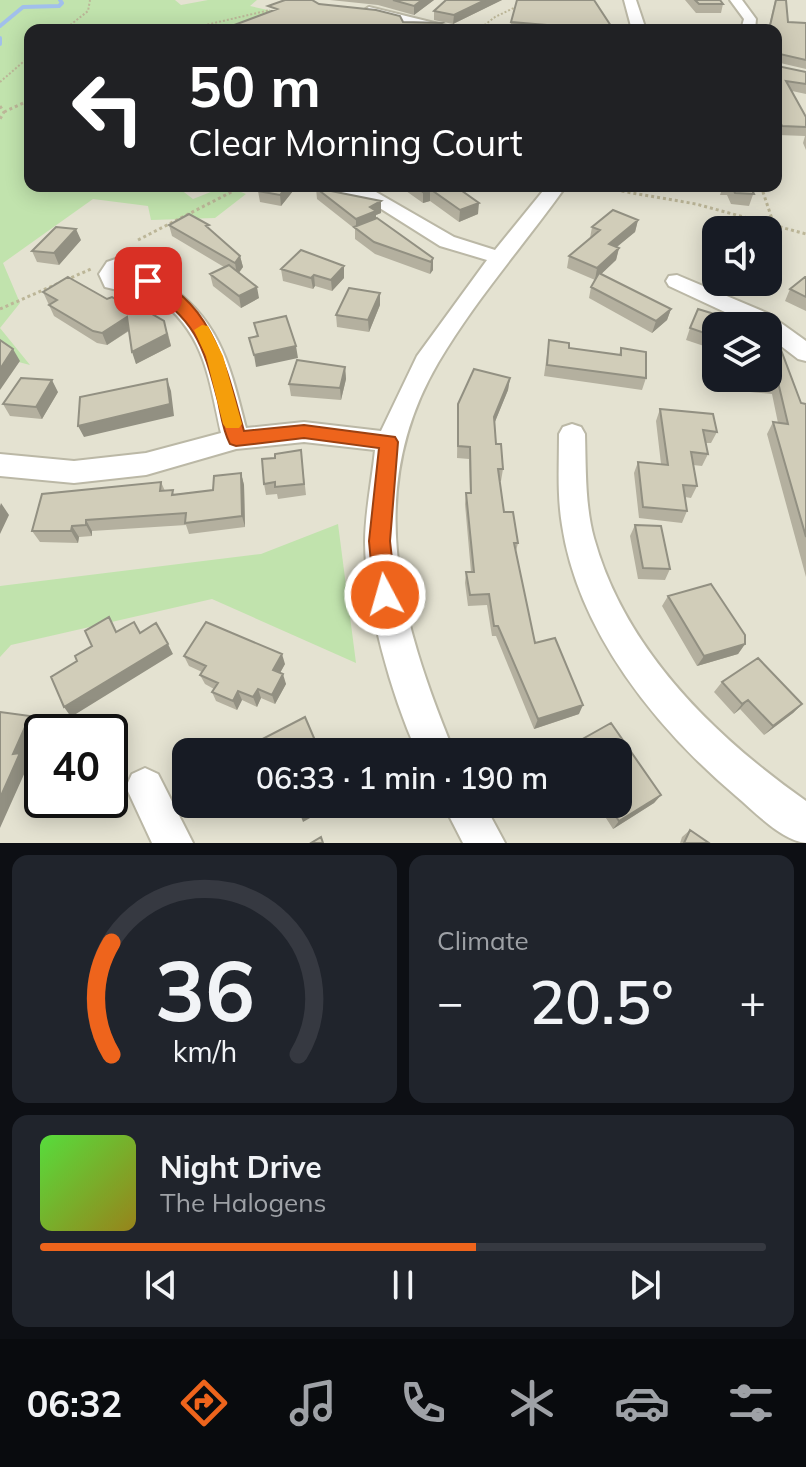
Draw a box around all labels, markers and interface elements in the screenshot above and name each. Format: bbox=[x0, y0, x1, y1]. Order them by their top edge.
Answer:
text: 50 m bbox=[188, 51, 321, 121]
icon: left bbox=[56, 56, 160, 160]
text: Clear Morning Court bbox=[188, 120, 523, 165]
map controls bbox=[702, 216, 782, 392]
button: sound bbox=[702, 216, 782, 296]
pin bbox=[114, 247, 182, 315]
icon: arrive bbox=[126, 259, 170, 303]
button: layers bbox=[702, 312, 782, 392]
position arrow bbox=[343, 553, 427, 637]
speed limit sign: 40 bbox=[24, 714, 128, 818]
text: 06:33 · 1 min · 190 m bbox=[256, 759, 548, 797]
text: Climate bbox=[437, 924, 529, 957]
text: 36 bbox=[155, 937, 254, 1042]
text: 20.5° bbox=[529, 964, 674, 1039]
text: − bbox=[437, 974, 463, 1029]
text: + bbox=[740, 974, 766, 1029]
text: km/h bbox=[172, 1033, 237, 1069]
text: Night Drive bbox=[160, 1148, 322, 1186]
text: The Halogens bbox=[160, 1186, 326, 1219]
icon: previous bbox=[139, 1263, 183, 1307]
icon: pause bbox=[381, 1263, 425, 1307]
icon: next bbox=[623, 1263, 667, 1307]
icon: directions bbox=[176, 1375, 232, 1431]
icon: music bbox=[285, 1375, 341, 1431]
icon: phone bbox=[395, 1375, 451, 1431]
icon: climate bbox=[504, 1375, 560, 1431]
icon: car bbox=[614, 1375, 670, 1431]
icon: filters bbox=[723, 1375, 779, 1431]
text: 06:32 bbox=[27, 1381, 122, 1426]

